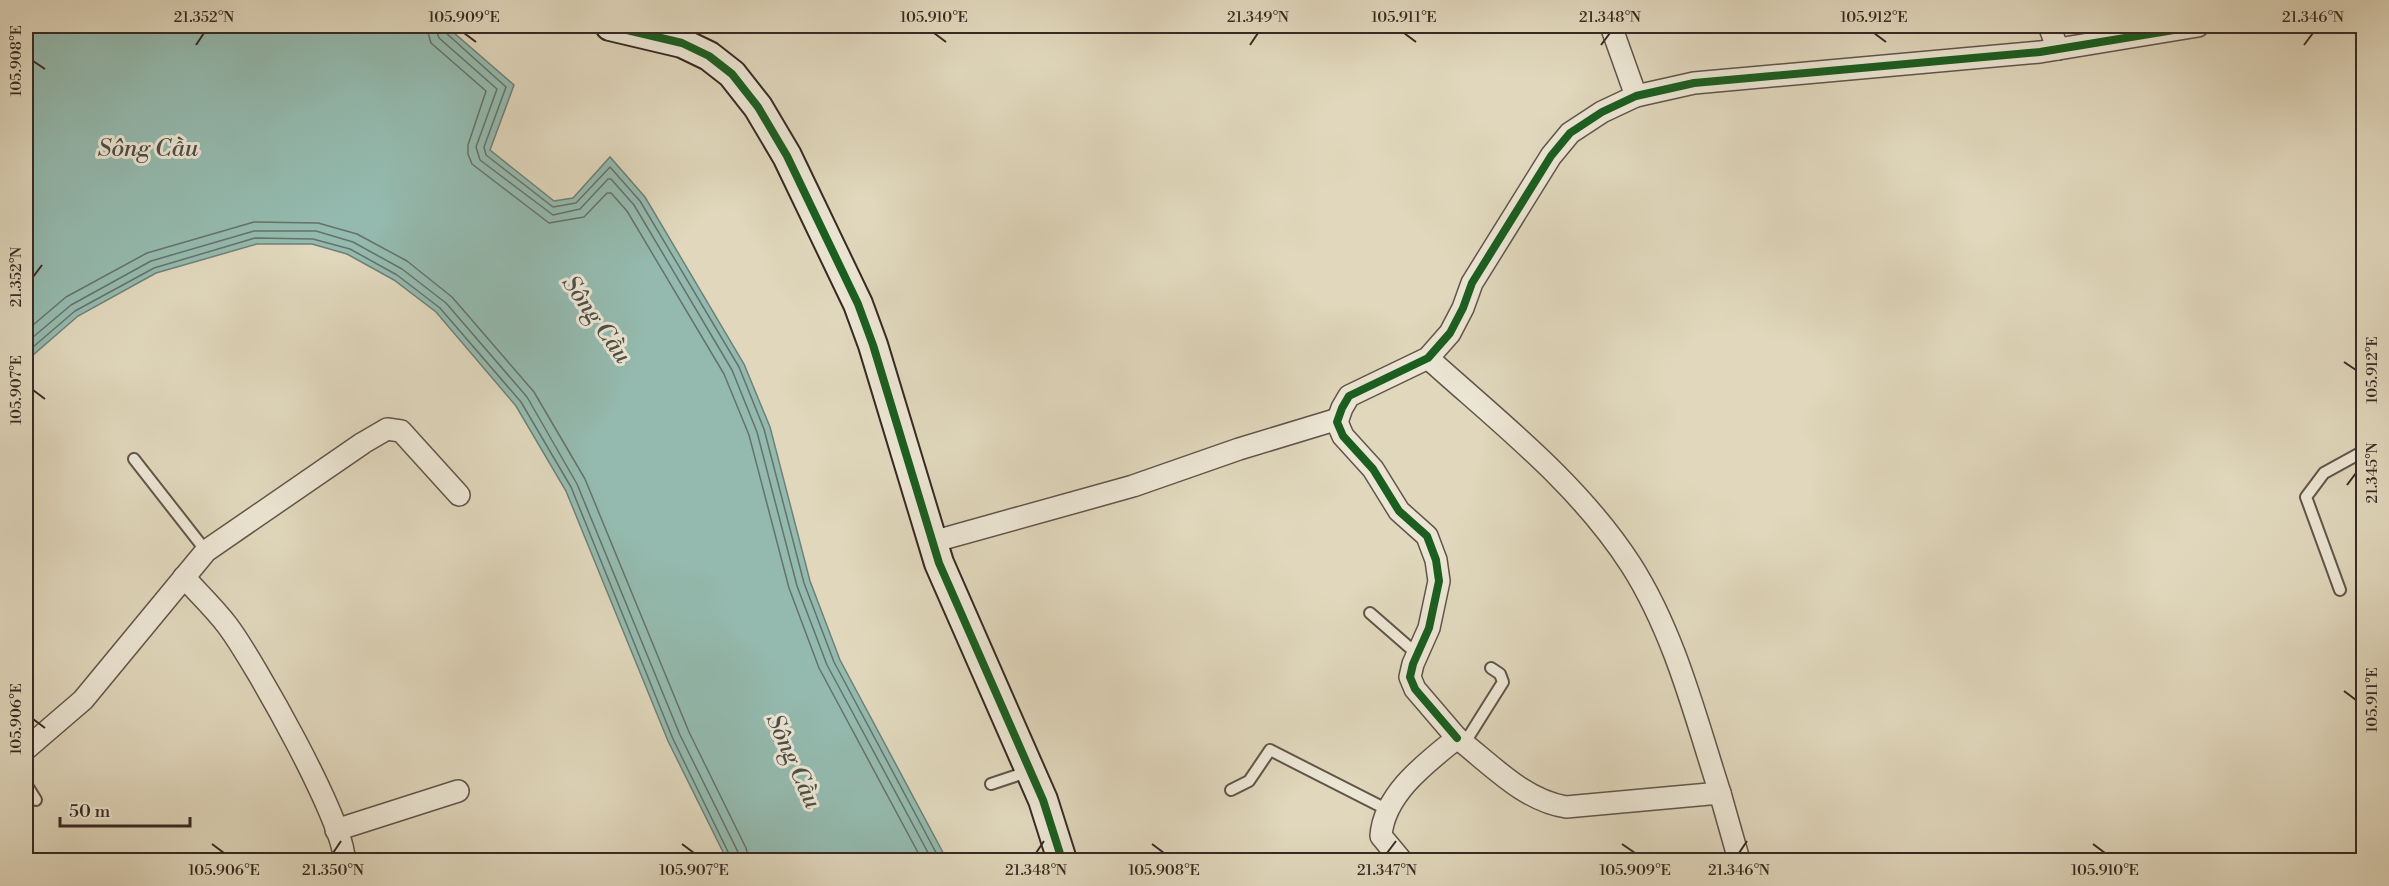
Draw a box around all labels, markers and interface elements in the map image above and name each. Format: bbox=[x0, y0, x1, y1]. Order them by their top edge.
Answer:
text: 21.352°N bbox=[174, 8, 234, 27]
text: 105.909°E bbox=[428, 8, 500, 27]
text: 105.910°E bbox=[900, 8, 968, 27]
text: 21.349°N bbox=[1227, 8, 1289, 27]
text: 105.911°E bbox=[1371, 8, 1437, 27]
text: 21.348°N bbox=[1579, 8, 1641, 27]
text: 105.912°E bbox=[1840, 8, 1908, 27]
text: 21.346°N bbox=[2282, 8, 2344, 27]
text: 105.908°E bbox=[7, 25, 26, 97]
water label: Sông Cầu bbox=[98, 134, 199, 164]
text: 21.352°N bbox=[7, 247, 26, 307]
water label: Sông Cầu bbox=[555, 270, 638, 370]
text: 105.912°E bbox=[2363, 336, 2382, 404]
text: 105.907°E bbox=[7, 355, 26, 425]
text: 21.345°N bbox=[2363, 442, 2382, 504]
text: 105.911°E bbox=[2363, 667, 2382, 733]
text: 105.906°E bbox=[7, 683, 26, 755]
water label: Sông Cầu bbox=[759, 709, 827, 814]
scale bar bbox=[60, 790, 190, 828]
text: 50 m bbox=[69, 800, 111, 823]
text: 105.906°E bbox=[188, 861, 260, 880]
text: 21.350°N bbox=[302, 861, 364, 880]
text: 105.907°E bbox=[659, 861, 729, 880]
text: 21.348°N bbox=[1005, 861, 1067, 880]
text: 105.908°E bbox=[1128, 861, 1200, 880]
text: 21.347°N bbox=[1357, 861, 1417, 880]
text: 105.909°E bbox=[1599, 861, 1671, 880]
text: 21.346°N bbox=[1708, 861, 1770, 880]
text: 105.910°E bbox=[2071, 861, 2139, 880]

